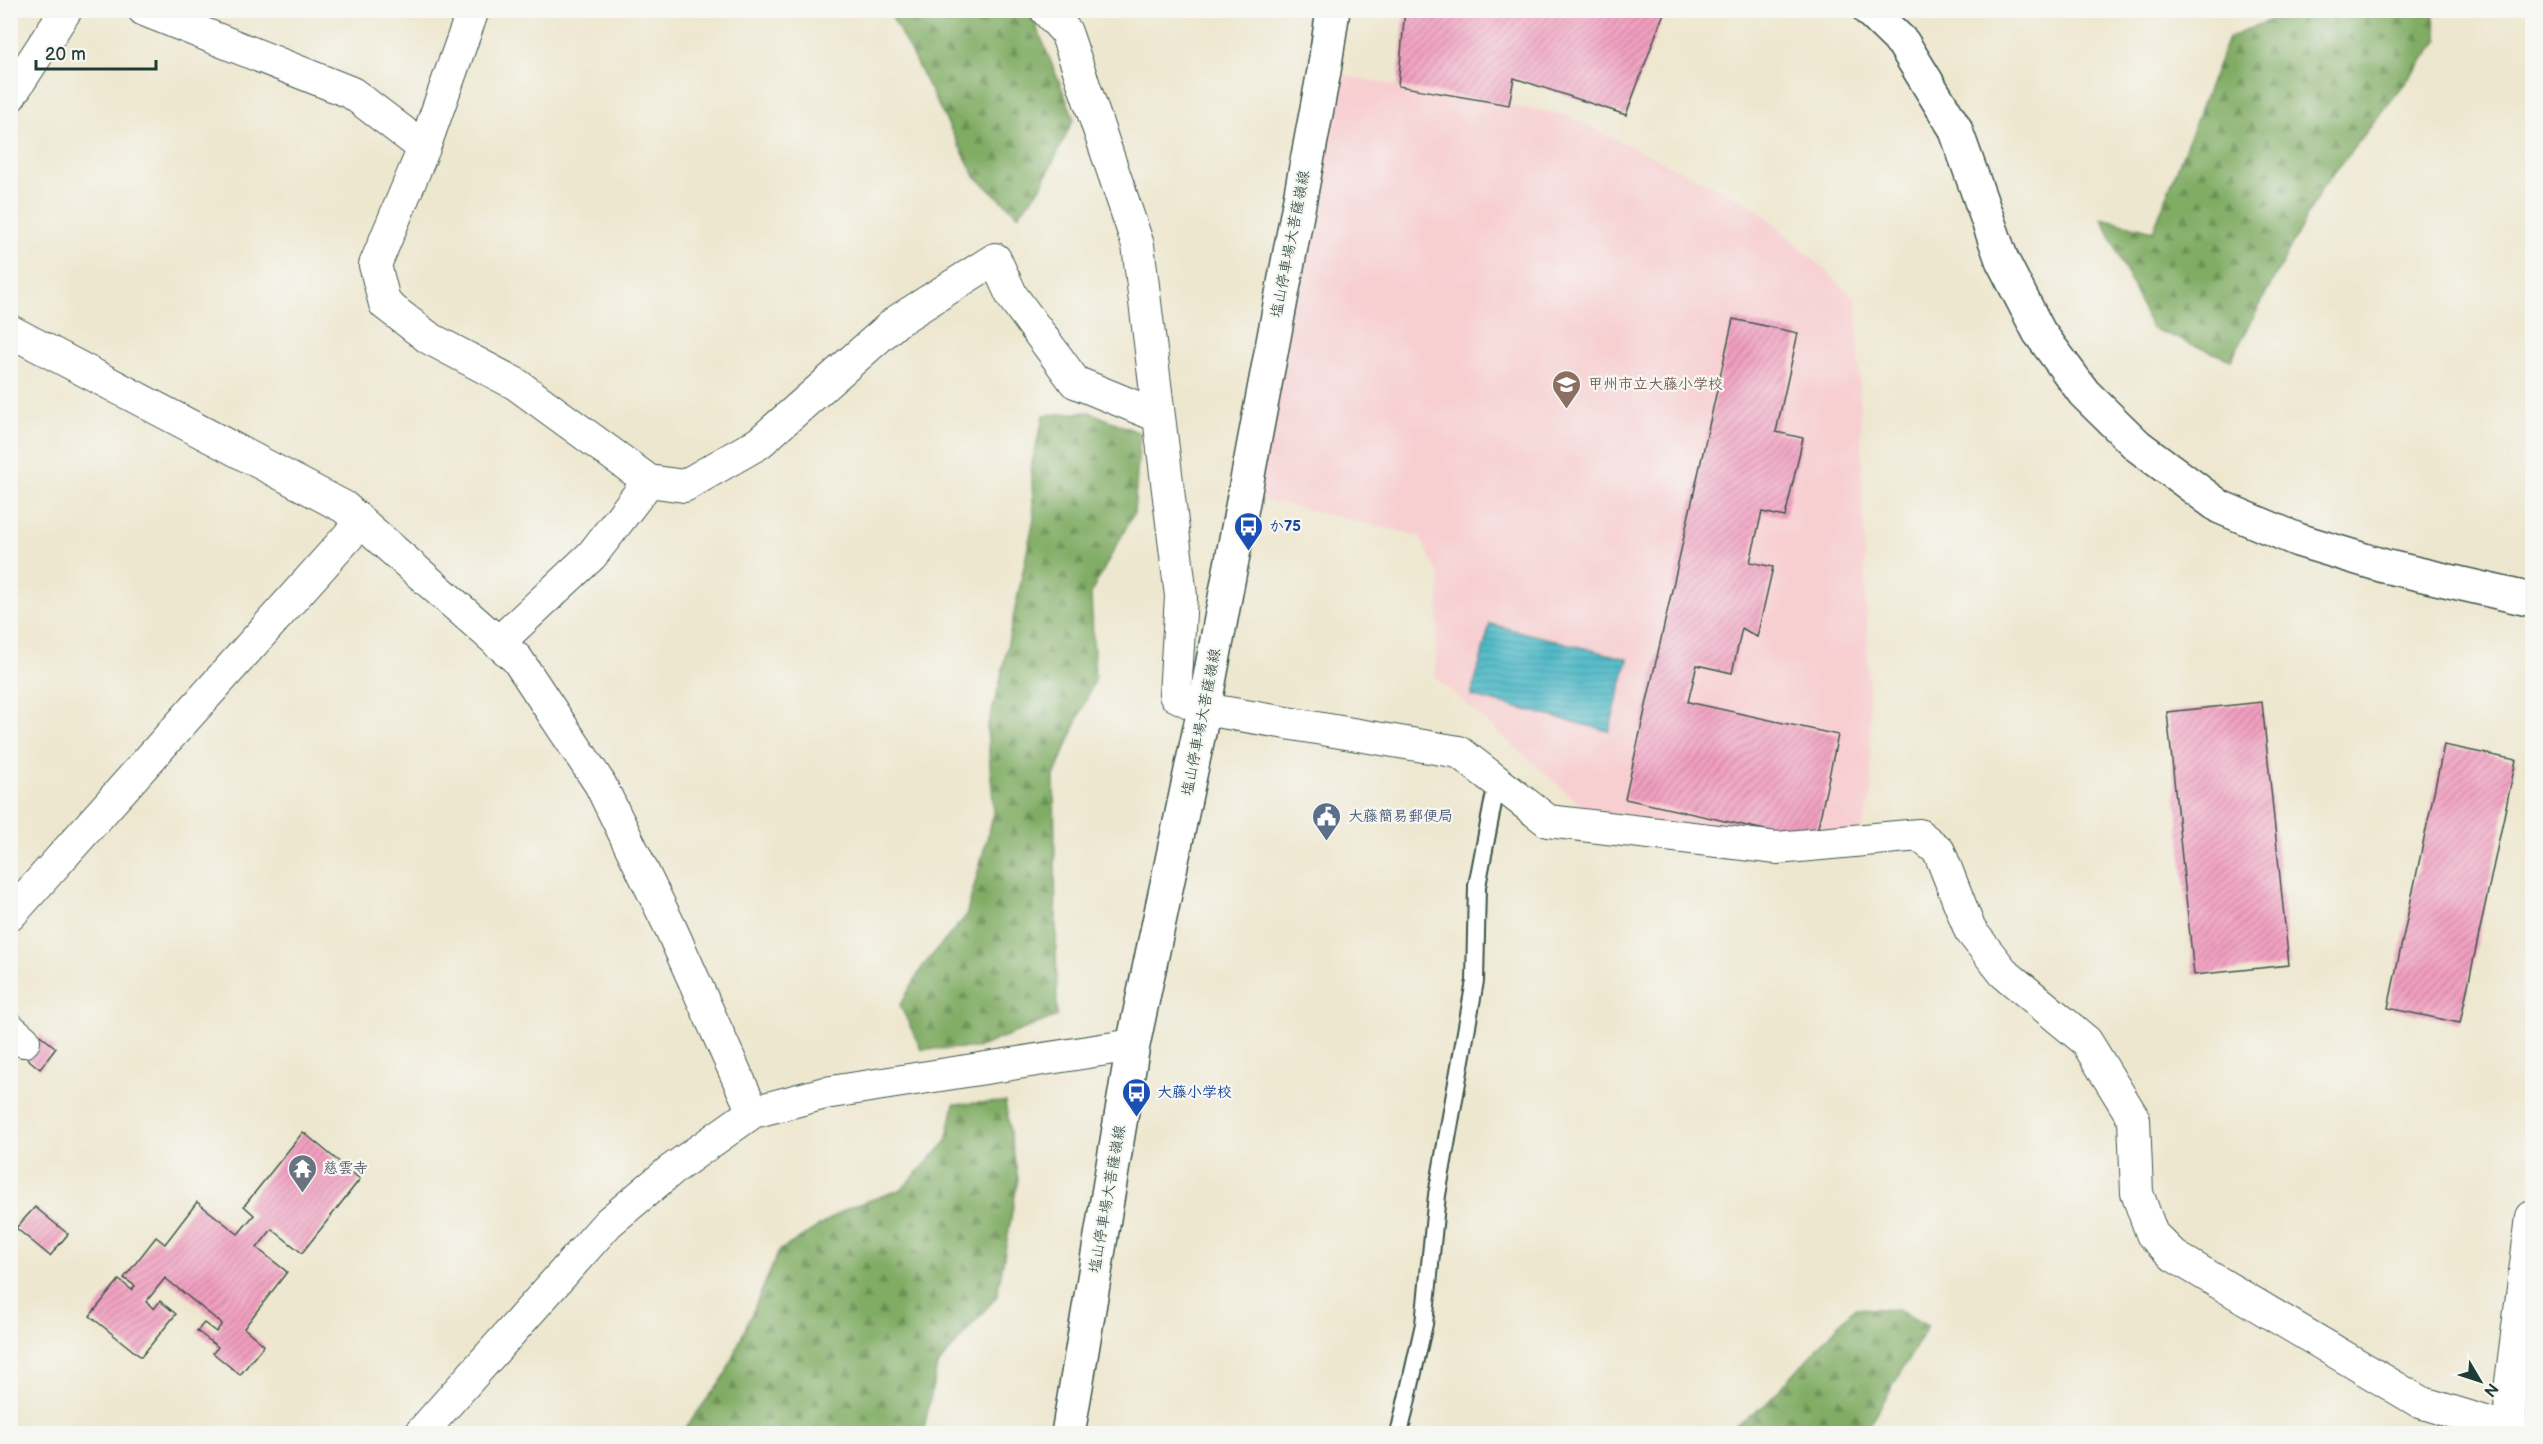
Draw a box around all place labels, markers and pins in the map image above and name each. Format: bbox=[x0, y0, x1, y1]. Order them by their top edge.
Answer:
school or university icon: 甲州市立大藤小学校 bbox=[1551, 368, 1583, 410]
place label: 甲州市立大藤小学校 bbox=[1588, 375, 1723, 394]
bus stop icon: か75 bbox=[1232, 510, 1264, 552]
place label: か75 bbox=[1269, 517, 1301, 536]
public building icon: 大藤簡易郵便局 bbox=[1311, 800, 1343, 842]
place label: 大藤簡易郵便局 bbox=[1348, 807, 1453, 826]
bus stop icon: 大藤小学校 bbox=[1120, 1076, 1152, 1118]
place label: 大藤小学校 bbox=[1157, 1083, 1232, 1102]
temple icon: 慈雲寺 bbox=[286, 1152, 318, 1194]
place label: 慈雲寺 bbox=[323, 1159, 368, 1178]

